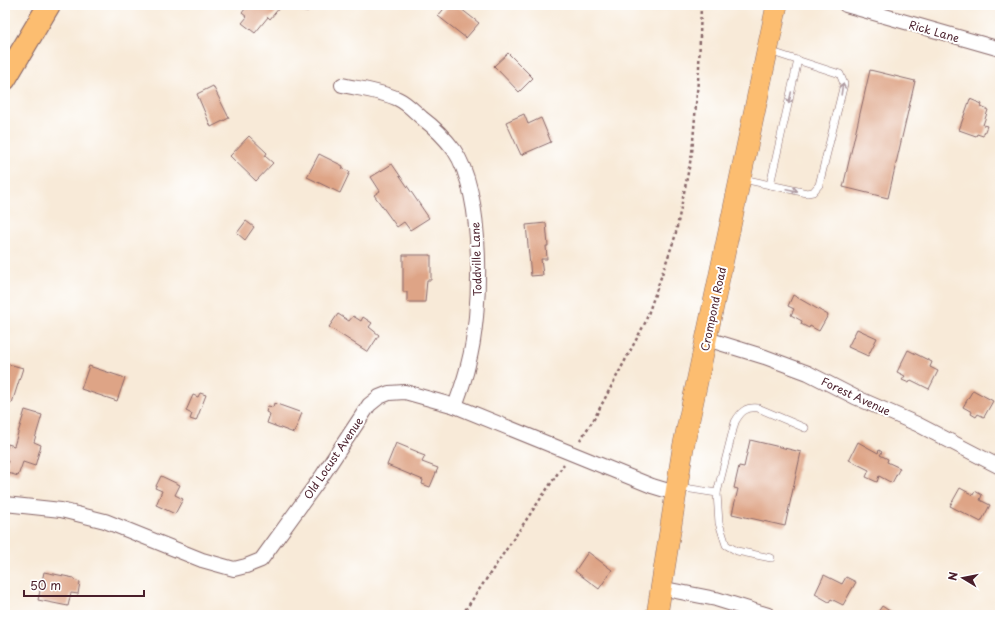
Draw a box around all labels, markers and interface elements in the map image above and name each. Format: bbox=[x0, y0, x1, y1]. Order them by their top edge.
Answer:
street label: Rick Lane bbox=[907, 16, 962, 46]
one-way arrow bbox=[838, 83, 846, 96]
one-way arrow bbox=[785, 91, 793, 104]
one-way arrow bbox=[785, 186, 798, 194]
street label: Toddville Lane bbox=[466, 222, 486, 296]
street label: Crompond Road bbox=[696, 265, 730, 353]
street label: Forest Avenue bbox=[819, 373, 893, 419]
street label: Old Locust Avenue bbox=[299, 413, 367, 503]
north arrow bbox=[943, 558, 983, 598]
text: N bbox=[944, 570, 962, 582]
scale bar bbox=[24, 572, 144, 598]
text: 50 m bbox=[30, 576, 61, 594]

